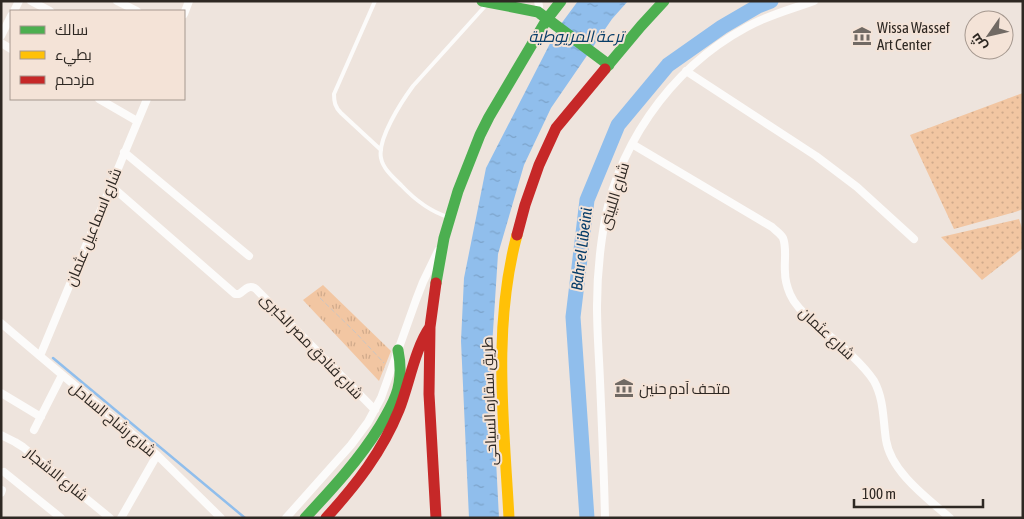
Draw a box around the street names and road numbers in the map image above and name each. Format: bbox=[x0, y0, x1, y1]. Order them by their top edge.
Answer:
street label: شارع اللبينى bbox=[596, 160, 635, 233]
street label: شارع اسماعيل عثمان bbox=[62, 166, 127, 290]
street label: شارع فنادق مصر الكبرى bbox=[255, 290, 367, 404]
street label: شارع عثمان bbox=[794, 303, 858, 365]
street label: طريق سقاره السياحى bbox=[478, 336, 502, 466]
street label: شارع رشاح الساحل bbox=[65, 378, 159, 462]
street label: شارع الاشجار bbox=[20, 443, 91, 506]

